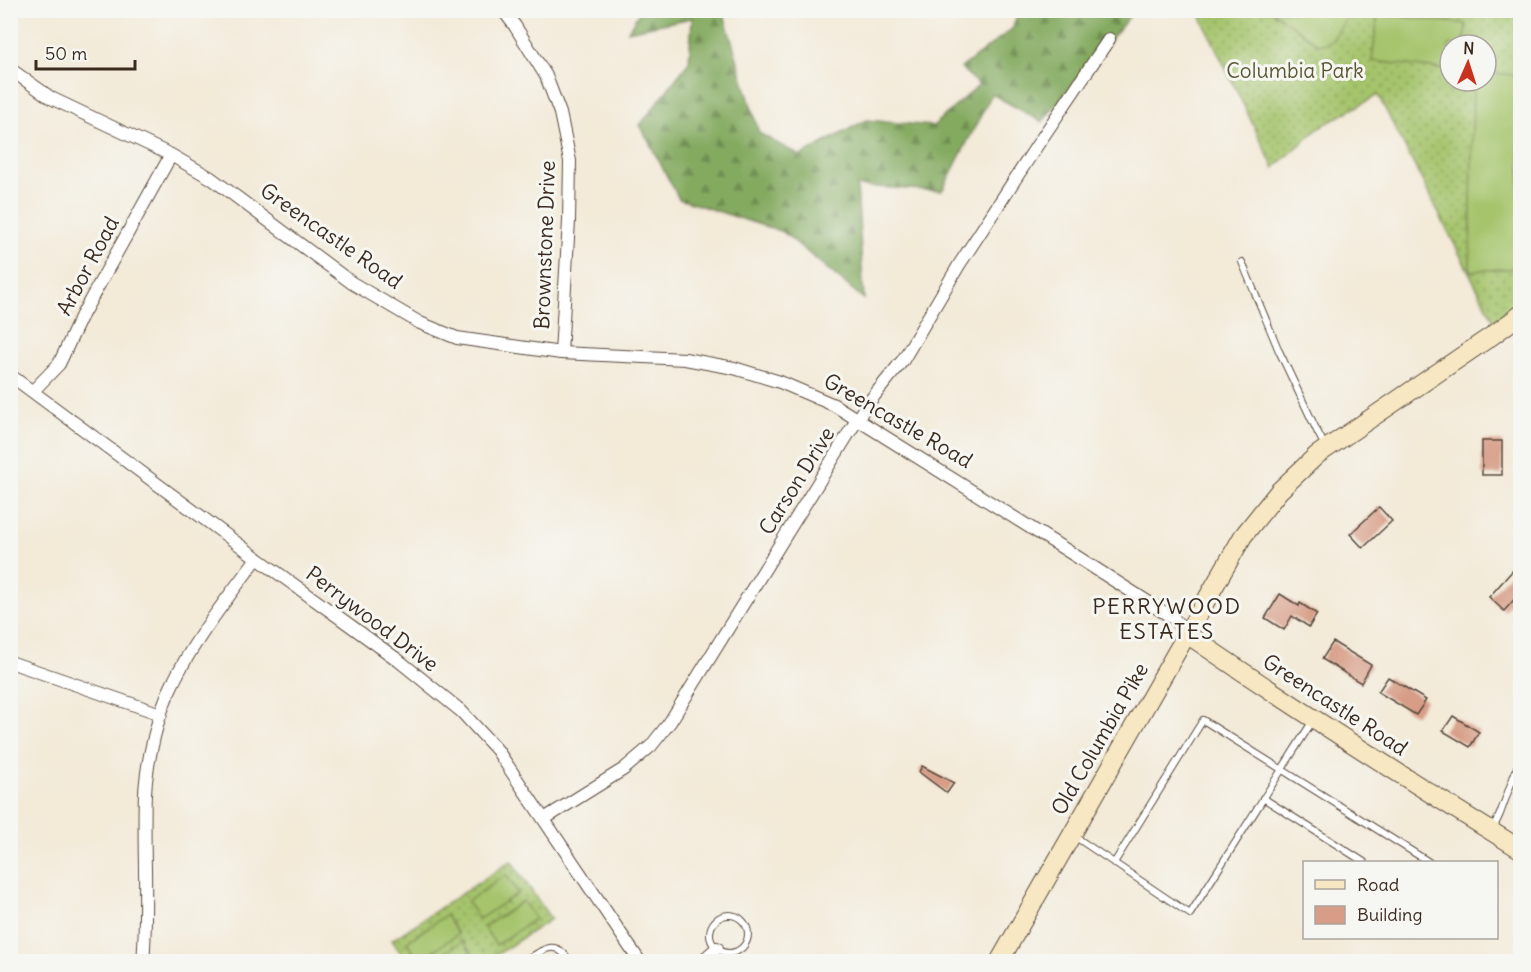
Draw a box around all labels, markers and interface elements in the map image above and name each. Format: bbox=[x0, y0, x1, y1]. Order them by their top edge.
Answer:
scale bar bbox=[36, 33, 135, 71]
north arrow bbox=[1438, 33, 1498, 93]
text: N bbox=[1463, 38, 1475, 58]
text: 50 m bbox=[45, 42, 87, 65]
park label: Columbia Park bbox=[1226, 57, 1364, 84]
street label: Brownstone Drive bbox=[528, 160, 561, 330]
street label: Greencastle Road bbox=[255, 177, 408, 295]
street label: Arbor Road bbox=[50, 212, 125, 320]
street label: Greencastle Road bbox=[819, 367, 977, 474]
street label: Carson Drive bbox=[753, 422, 840, 540]
street label: Perrywood Drive bbox=[301, 560, 444, 677]
district label: PERRYWOOD ESTATES bbox=[1092, 592, 1242, 645]
street label: Greencastle Road bbox=[1258, 648, 1413, 761]
street label: Old Columbia Pike bbox=[1045, 658, 1154, 820]
legend bbox=[1303, 861, 1498, 939]
text: Road bbox=[1357, 873, 1400, 896]
text: Building bbox=[1357, 903, 1422, 926]

